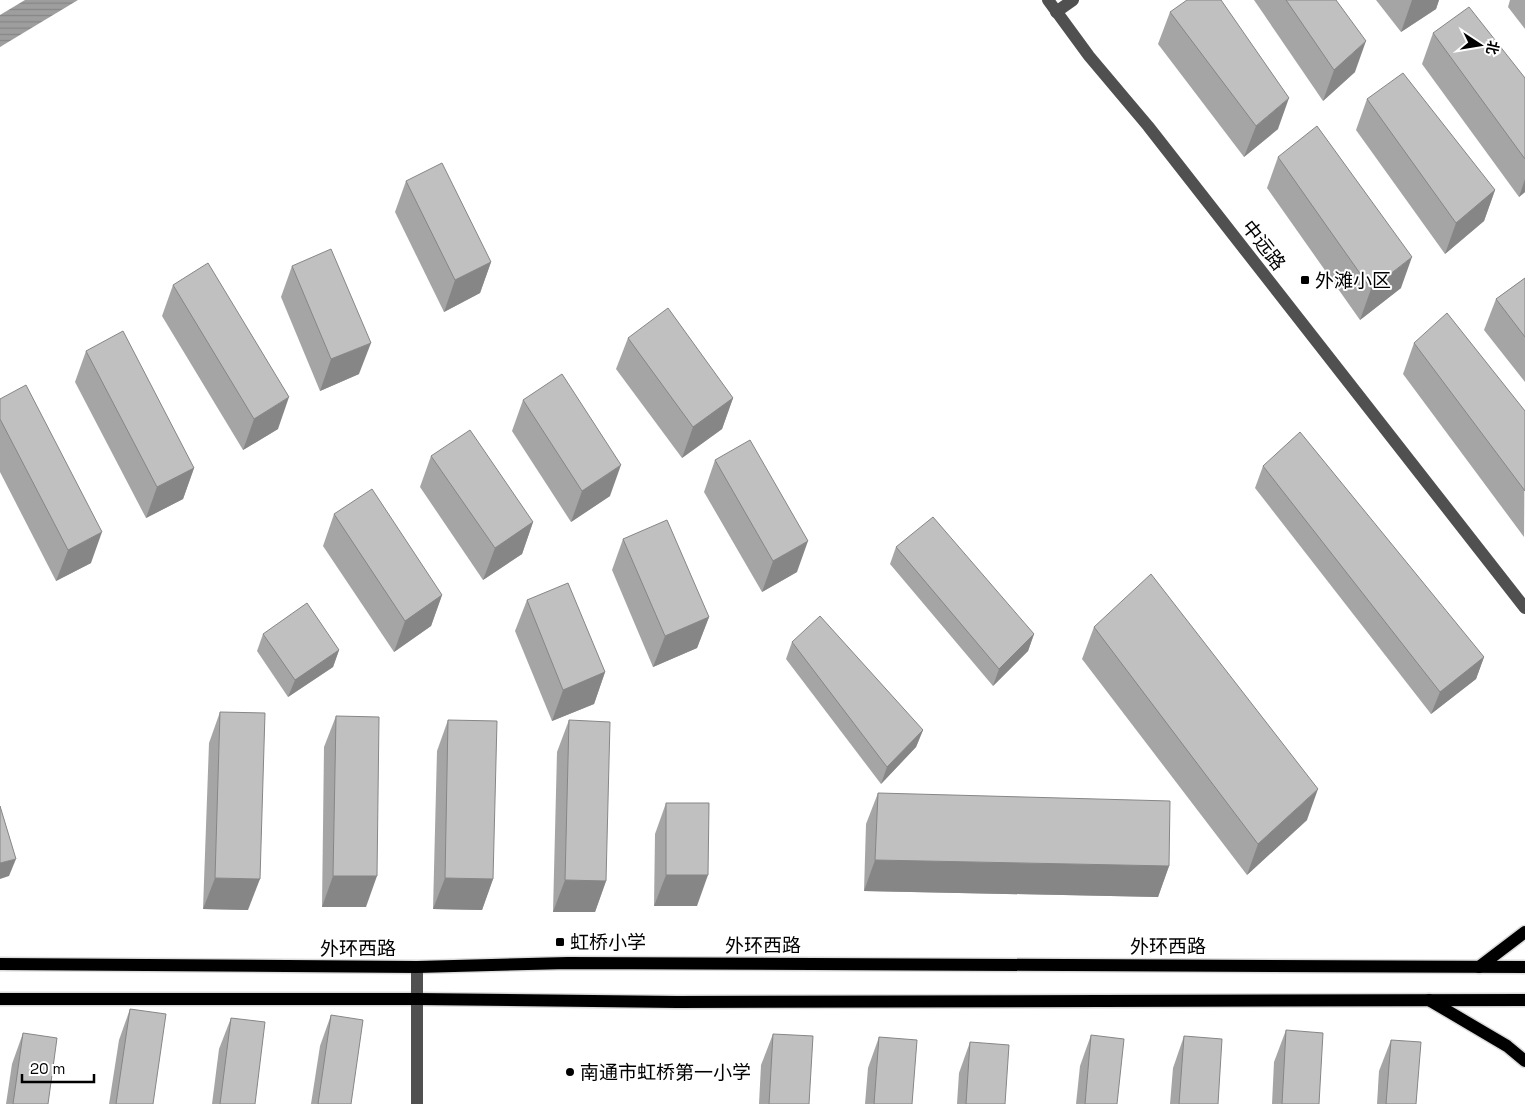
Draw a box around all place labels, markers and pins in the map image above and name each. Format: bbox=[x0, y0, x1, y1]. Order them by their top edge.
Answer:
place label: 外滩小区 bbox=[1315, 268, 1391, 293]
marker: 外滩小区 bbox=[1299, 274, 1311, 286]
place label: 虹桥小学 bbox=[570, 930, 646, 955]
marker: 虹桥小学 bbox=[554, 936, 566, 948]
place label: 南通市虹桥第一小学 bbox=[580, 1060, 751, 1085]
marker: 南通市虹桥第一小学 bbox=[564, 1066, 576, 1078]

